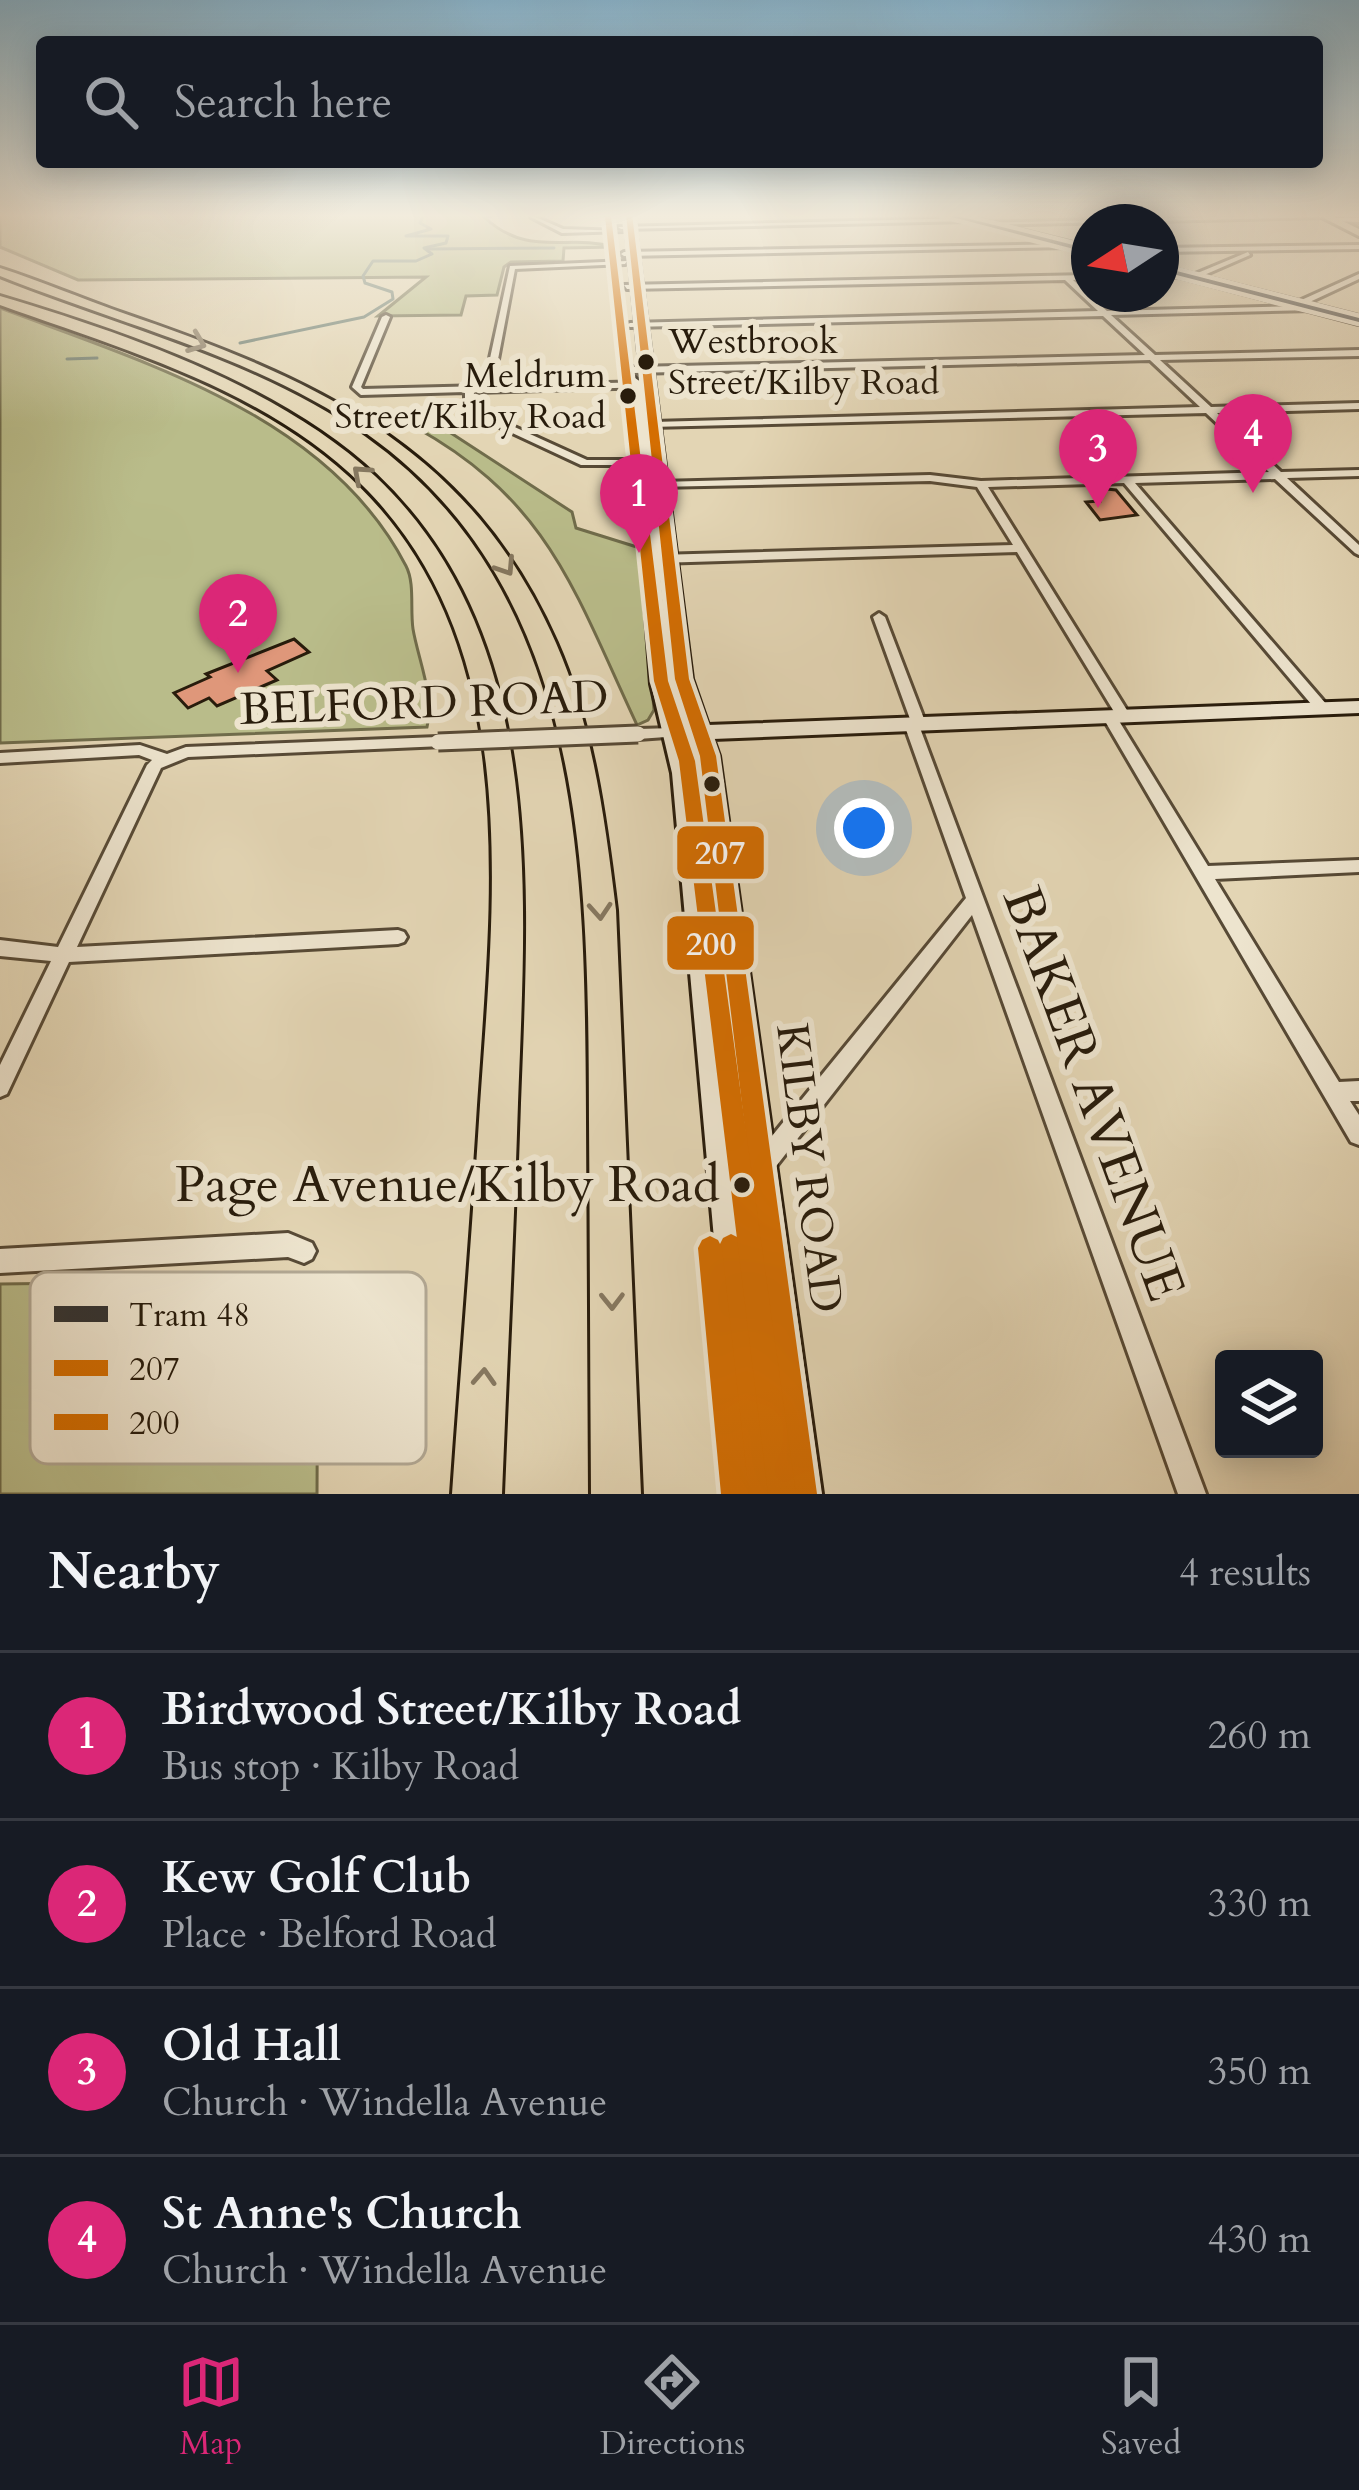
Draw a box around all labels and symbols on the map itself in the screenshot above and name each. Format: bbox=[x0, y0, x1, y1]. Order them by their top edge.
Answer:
north arrow bbox=[1071, 204, 1179, 312]
place label: Westbrook Street/Kilby Road bbox=[667, 317, 939, 407]
one-way arrow bbox=[185, 329, 206, 354]
place label: Meldrum Street/Kilby Road bbox=[335, 351, 607, 441]
marker: Westbrook Street/Kilby Road bbox=[635, 351, 657, 373]
marker: Meldrum Street/Kilby Road bbox=[617, 385, 639, 407]
pin: 4 bbox=[1214, 394, 1292, 493]
pin: 3 bbox=[1059, 409, 1137, 508]
pin: 1 bbox=[600, 454, 678, 553]
one-way arrow bbox=[353, 467, 374, 488]
one-way arrow bbox=[492, 554, 514, 576]
pin: 2 bbox=[199, 574, 277, 673]
street label: BELFORD ROAD bbox=[239, 666, 609, 740]
unlabelled marker bbox=[701, 773, 723, 795]
your location bbox=[834, 798, 894, 858]
line badge: 207 bbox=[675, 824, 766, 881]
text: 207 bbox=[695, 831, 745, 876]
street label: BAKER AVENUE bbox=[984, 877, 1202, 1311]
one-way arrow bbox=[587, 902, 613, 921]
line badge: 200 bbox=[665, 914, 756, 972]
text: 200 bbox=[686, 922, 736, 967]
street label: KILBY ROAD bbox=[761, 1020, 857, 1316]
place label: Page Avenue/Kilby Road bbox=[175, 1150, 720, 1220]
marker: Page Avenue/Kilby Road bbox=[731, 1174, 753, 1196]
legend bbox=[30, 1272, 426, 1464]
one-way arrow bbox=[598, 1292, 624, 1311]
text: Tram 48 bbox=[129, 1293, 250, 1338]
text: 207 bbox=[129, 1347, 180, 1392]
one-way arrow bbox=[471, 1367, 497, 1386]
text: 200 bbox=[129, 1401, 180, 1446]

